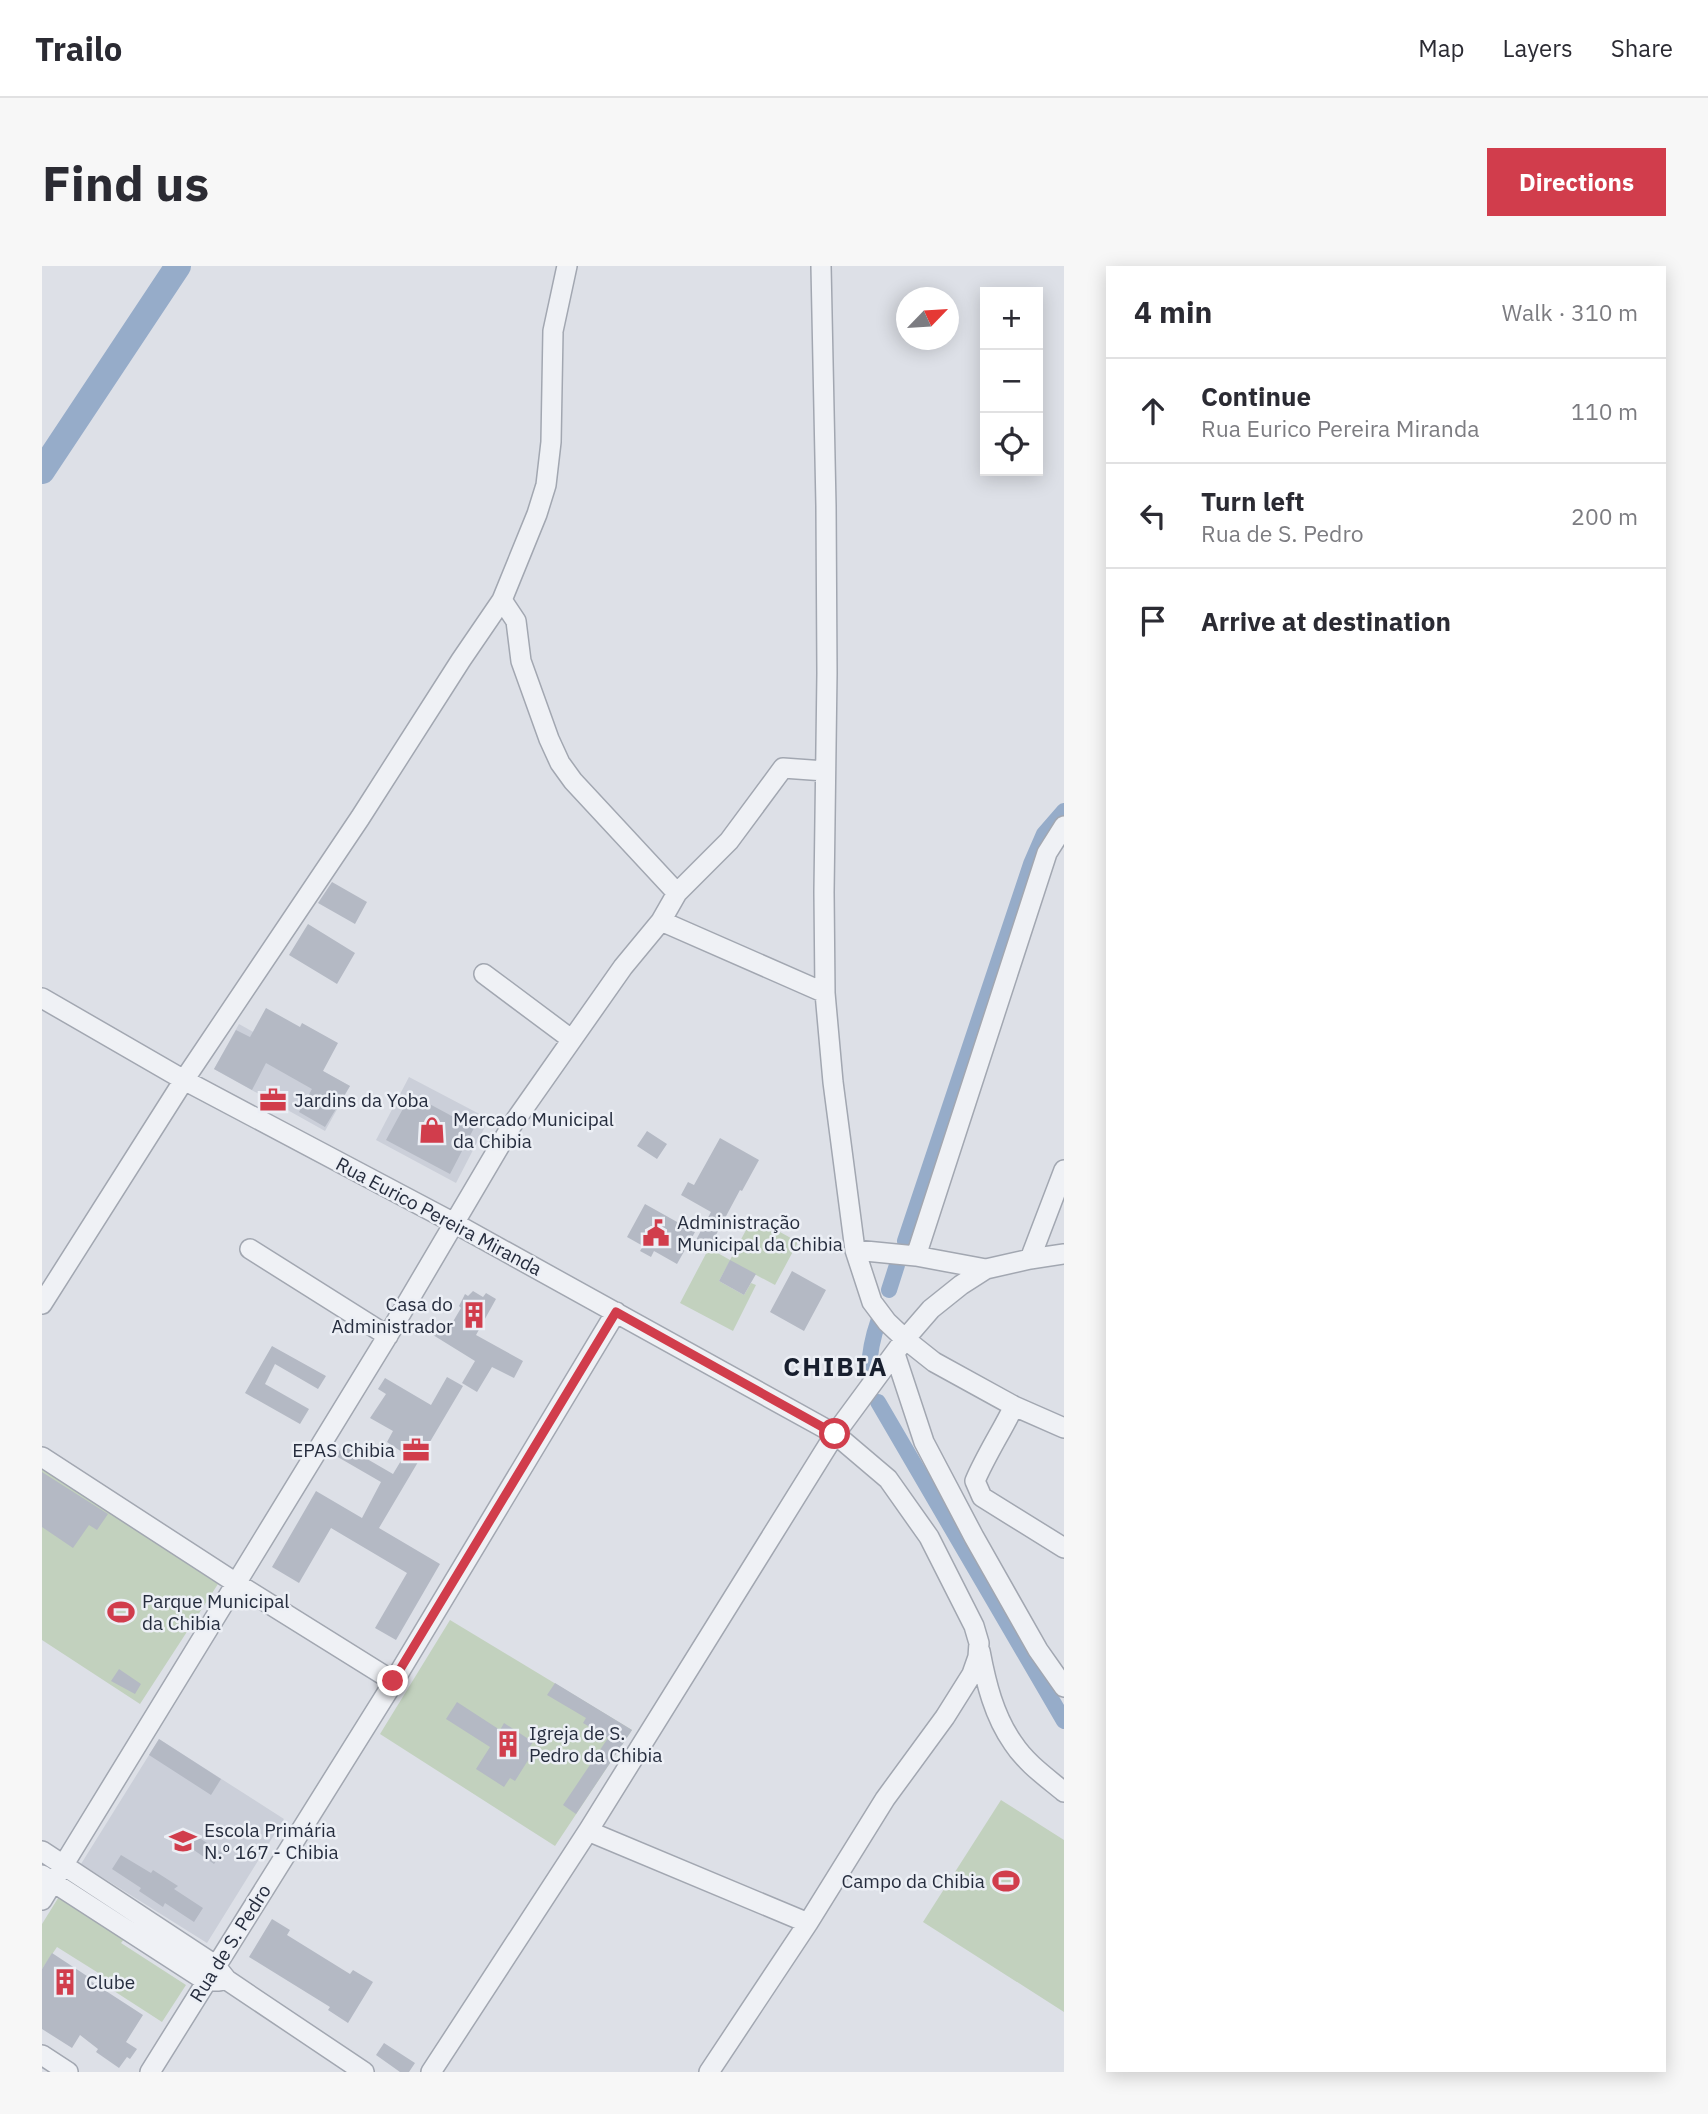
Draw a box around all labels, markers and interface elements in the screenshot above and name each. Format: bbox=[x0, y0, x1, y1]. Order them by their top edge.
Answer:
text: Trailo bbox=[35, 27, 122, 70]
text: Map bbox=[1418, 32, 1465, 64]
text: Layers bbox=[1503, 32, 1573, 64]
text: Share bbox=[1611, 32, 1673, 64]
button: Directions bbox=[1487, 148, 1666, 216]
text: Find us bbox=[42, 151, 209, 214]
north arrow bbox=[896, 287, 959, 350]
map controls bbox=[980, 287, 1043, 476]
button: + bbox=[980, 287, 1043, 350]
text: 4 min bbox=[1134, 292, 1212, 331]
text: Walk · 310 m bbox=[1502, 297, 1638, 327]
button: − bbox=[980, 350, 1043, 413]
text: Continue bbox=[1201, 379, 1311, 413]
icon: ahead bbox=[1134, 392, 1172, 430]
text: 110 m bbox=[1571, 396, 1638, 426]
button: locate bbox=[980, 413, 1043, 476]
text: Rua Eurico Pereira Miranda bbox=[1201, 413, 1480, 443]
text: Turn left bbox=[1201, 484, 1304, 518]
icon: left bbox=[1134, 497, 1172, 535]
text: 200 m bbox=[1571, 501, 1638, 531]
text: Rua de S. Pedro bbox=[1201, 518, 1364, 548]
icon: arrive bbox=[1134, 602, 1172, 640]
text: Arrive at destination bbox=[1201, 604, 1451, 638]
office icon: Jardins da Yoba bbox=[258, 1085, 288, 1115]
place label: Jardins da Yoba bbox=[294, 1088, 429, 1112]
place label: Mercado Municipal da Chibia bbox=[453, 1107, 614, 1153]
shop icon: Mercado Municipal da Chibia bbox=[417, 1115, 447, 1145]
street label: Rua Eurico Pereira Miranda bbox=[332, 1151, 546, 1281]
place label: Administração Municipal da Chibia bbox=[677, 1210, 843, 1256]
public building icon: Administração Municipal da Chibia bbox=[641, 1218, 671, 1248]
place label: Casa do Administrador bbox=[331, 1292, 453, 1338]
building icon: Casa do Administrador bbox=[459, 1300, 489, 1330]
district label: CHIBIA bbox=[783, 1349, 889, 1383]
route start bbox=[819, 1418, 850, 1449]
office icon: EPAS Chibia bbox=[401, 1435, 431, 1465]
place label: EPAS Chibia bbox=[292, 1438, 395, 1462]
place label: Parque Municipal da Chibia bbox=[142, 1589, 289, 1635]
sports icon: Parque Municipal da Chibia bbox=[106, 1597, 136, 1627]
route end bbox=[377, 1665, 408, 1696]
place label: Igreja de S. Pedro da Chibia bbox=[529, 1721, 663, 1767]
building icon: Igreja de S. Pedro da Chibia bbox=[493, 1729, 523, 1759]
place label: Escola Primária N.º 167 - Chibia bbox=[204, 1818, 339, 1864]
school or university icon: Escola Primária N.º 167 - Chibia bbox=[168, 1826, 198, 1856]
sports icon: Campo da Chibia bbox=[991, 1866, 1021, 1896]
place label: Campo da Chibia bbox=[841, 1869, 985, 1893]
street label: Rua de S. Pedro bbox=[184, 1880, 276, 2006]
building icon: Clube bbox=[50, 1967, 80, 1997]
place label: Clube bbox=[86, 1970, 135, 1994]

